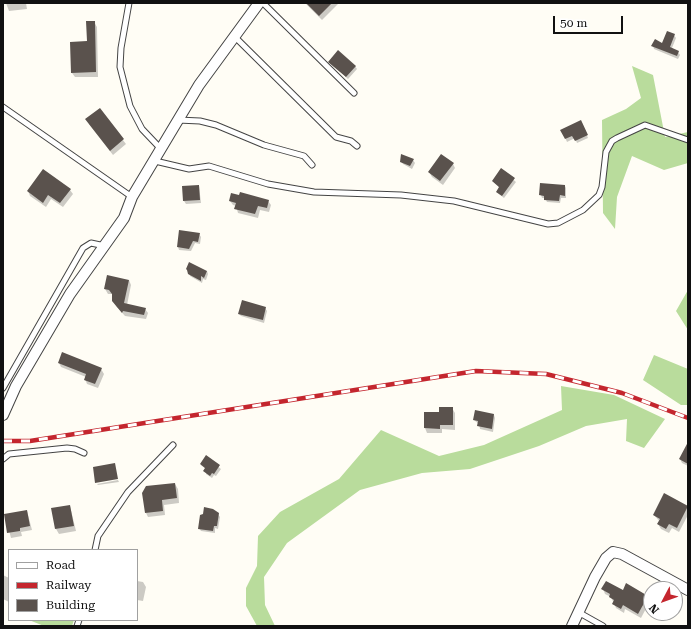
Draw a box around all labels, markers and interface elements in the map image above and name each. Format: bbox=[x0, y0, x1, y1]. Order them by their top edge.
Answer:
scale bar bbox=[555, 8, 625, 34]
text: 50 m bbox=[560, 16, 587, 30]
legend bbox=[8, 549, 138, 621]
text: Road bbox=[46, 558, 75, 572]
text: Railway bbox=[46, 578, 91, 592]
north arrow bbox=[643, 581, 683, 621]
text: Building bbox=[46, 598, 95, 612]
text: N bbox=[647, 601, 662, 616]

